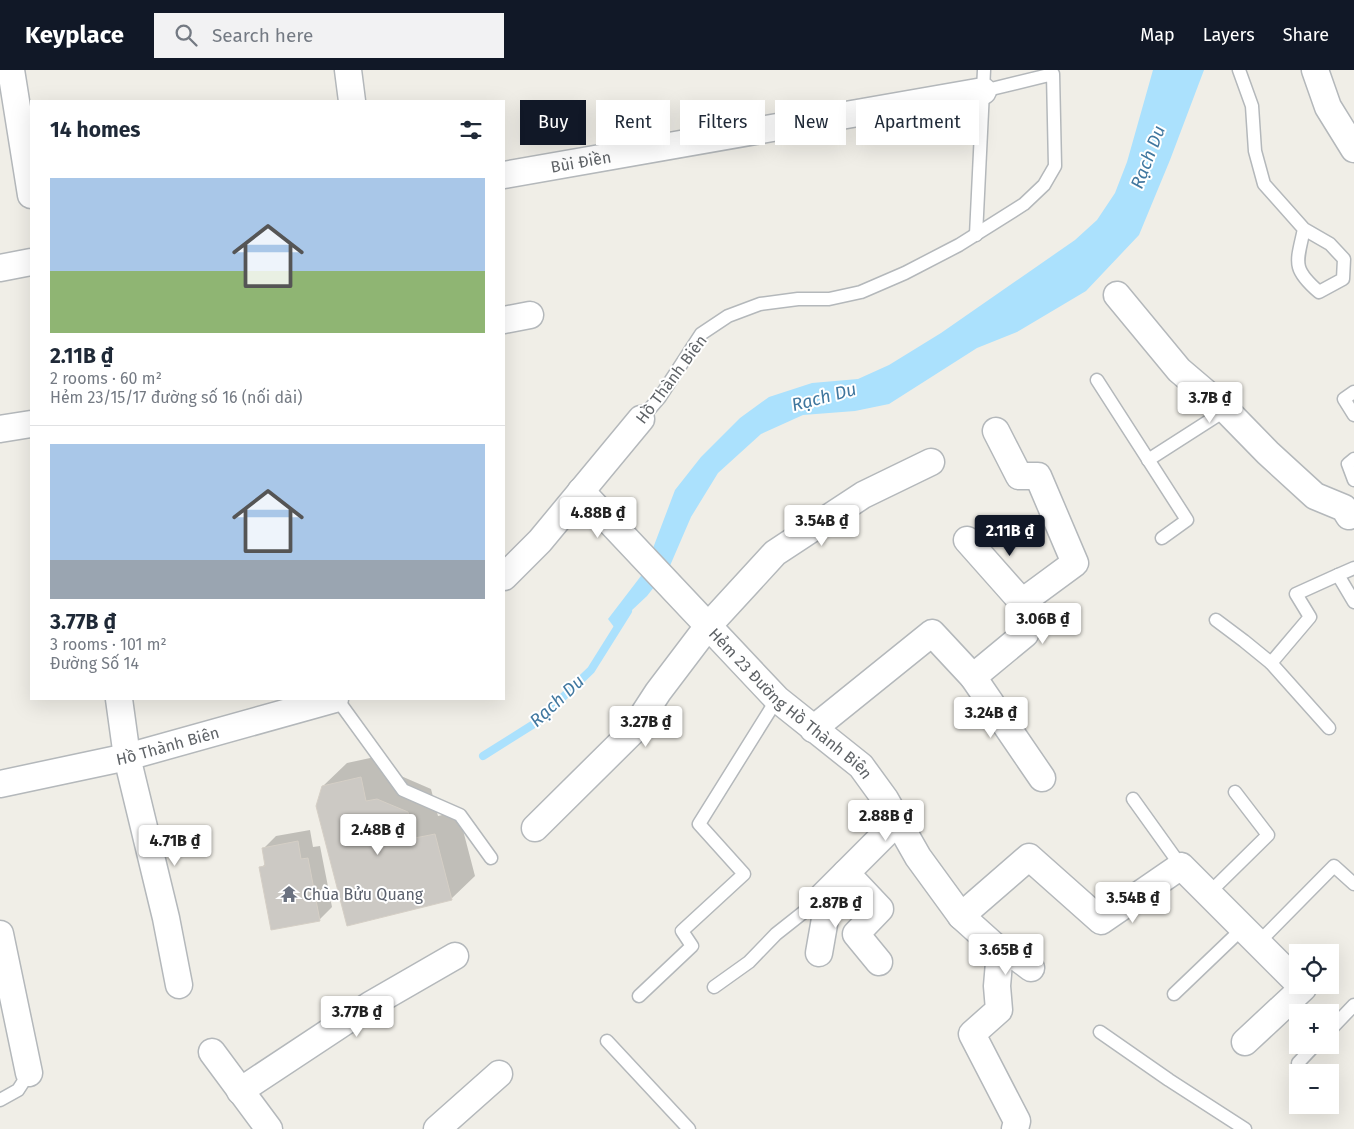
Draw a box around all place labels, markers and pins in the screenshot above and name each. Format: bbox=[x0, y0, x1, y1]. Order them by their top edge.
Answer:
pin: 3.7B ₫ bbox=[1169, 382, 1251, 424]
pin: 4.88B ₫ bbox=[552, 496, 644, 539]
pin: 3.54B ₫ bbox=[776, 504, 868, 547]
pin: 2.11B ₫ bbox=[964, 514, 1056, 557]
pin: 3.06B ₫ bbox=[997, 602, 1089, 645]
pin: 3.24B ₫ bbox=[945, 696, 1037, 739]
pin: 3.27B ₫ bbox=[600, 706, 692, 748]
pin: 2.88B ₫ bbox=[840, 800, 932, 842]
pin: 2.48B ₫ bbox=[332, 814, 424, 856]
pin: 4.71B ₫ bbox=[129, 824, 221, 867]
pin: 3.54B ₫ bbox=[1087, 882, 1179, 924]
temple icon: Chùa Bửu Quang bbox=[279, 884, 299, 904]
place label: Chùa Bửu Quang bbox=[303, 885, 424, 904]
pin: 2.87B ₫ bbox=[790, 886, 882, 929]
pin: 3.65B ₫ bbox=[960, 934, 1052, 976]
pin: 3.77B ₫ bbox=[311, 996, 403, 1038]

